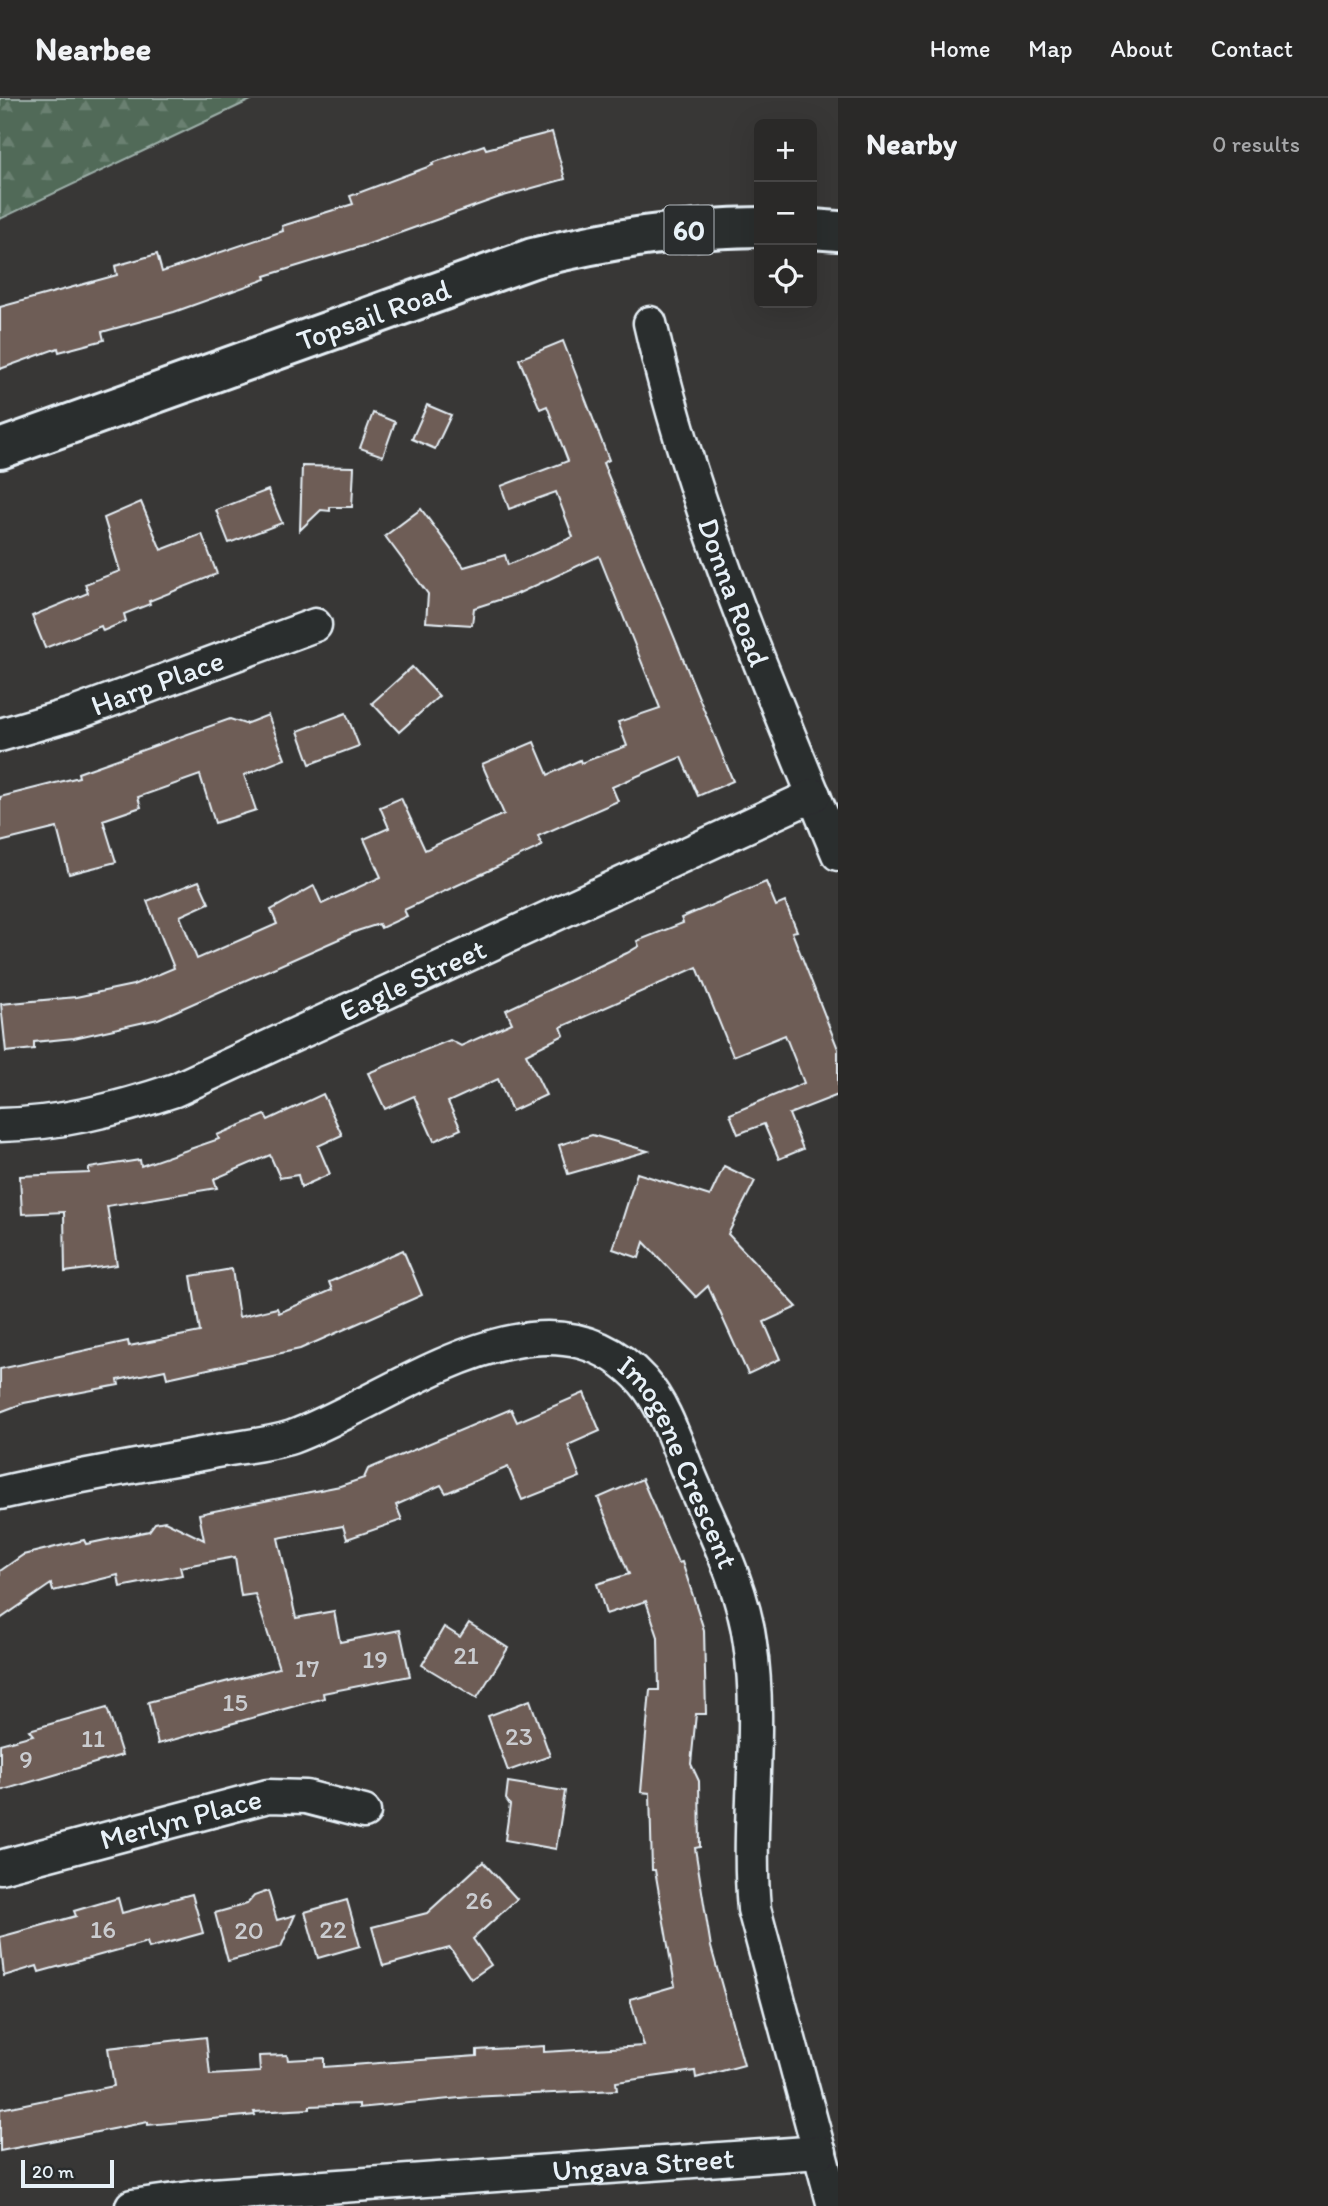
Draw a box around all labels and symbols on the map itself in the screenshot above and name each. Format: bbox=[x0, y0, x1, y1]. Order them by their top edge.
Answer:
road number: 60 bbox=[664, 206, 714, 254]
street label: Topsail Road bbox=[292, 270, 456, 359]
street label: Donna Road bbox=[690, 513, 778, 672]
street label: Harp Place bbox=[86, 641, 229, 724]
street label: Eagle Street bbox=[333, 930, 492, 1030]
street label: Imogene Crescent bbox=[610, 1347, 747, 1574]
house number: 21 bbox=[453, 1639, 479, 1671]
house number: 19 bbox=[362, 1643, 388, 1675]
house number: 17 bbox=[295, 1652, 320, 1684]
house number: 15 bbox=[222, 1686, 248, 1718]
house number: 23 bbox=[505, 1720, 533, 1752]
house number: 11 bbox=[81, 1722, 105, 1754]
house number: 9 bbox=[19, 1743, 33, 1775]
street label: Merlyn Place bbox=[96, 1780, 266, 1858]
house number: 26 bbox=[465, 1884, 493, 1916]
house number: 16 bbox=[90, 1913, 116, 1945]
house number: 22 bbox=[319, 1913, 347, 1945]
house number: 20 bbox=[234, 1914, 264, 1946]
street label: Ungava Street bbox=[551, 2139, 736, 2189]
scale bar bbox=[21, 2157, 114, 2189]

